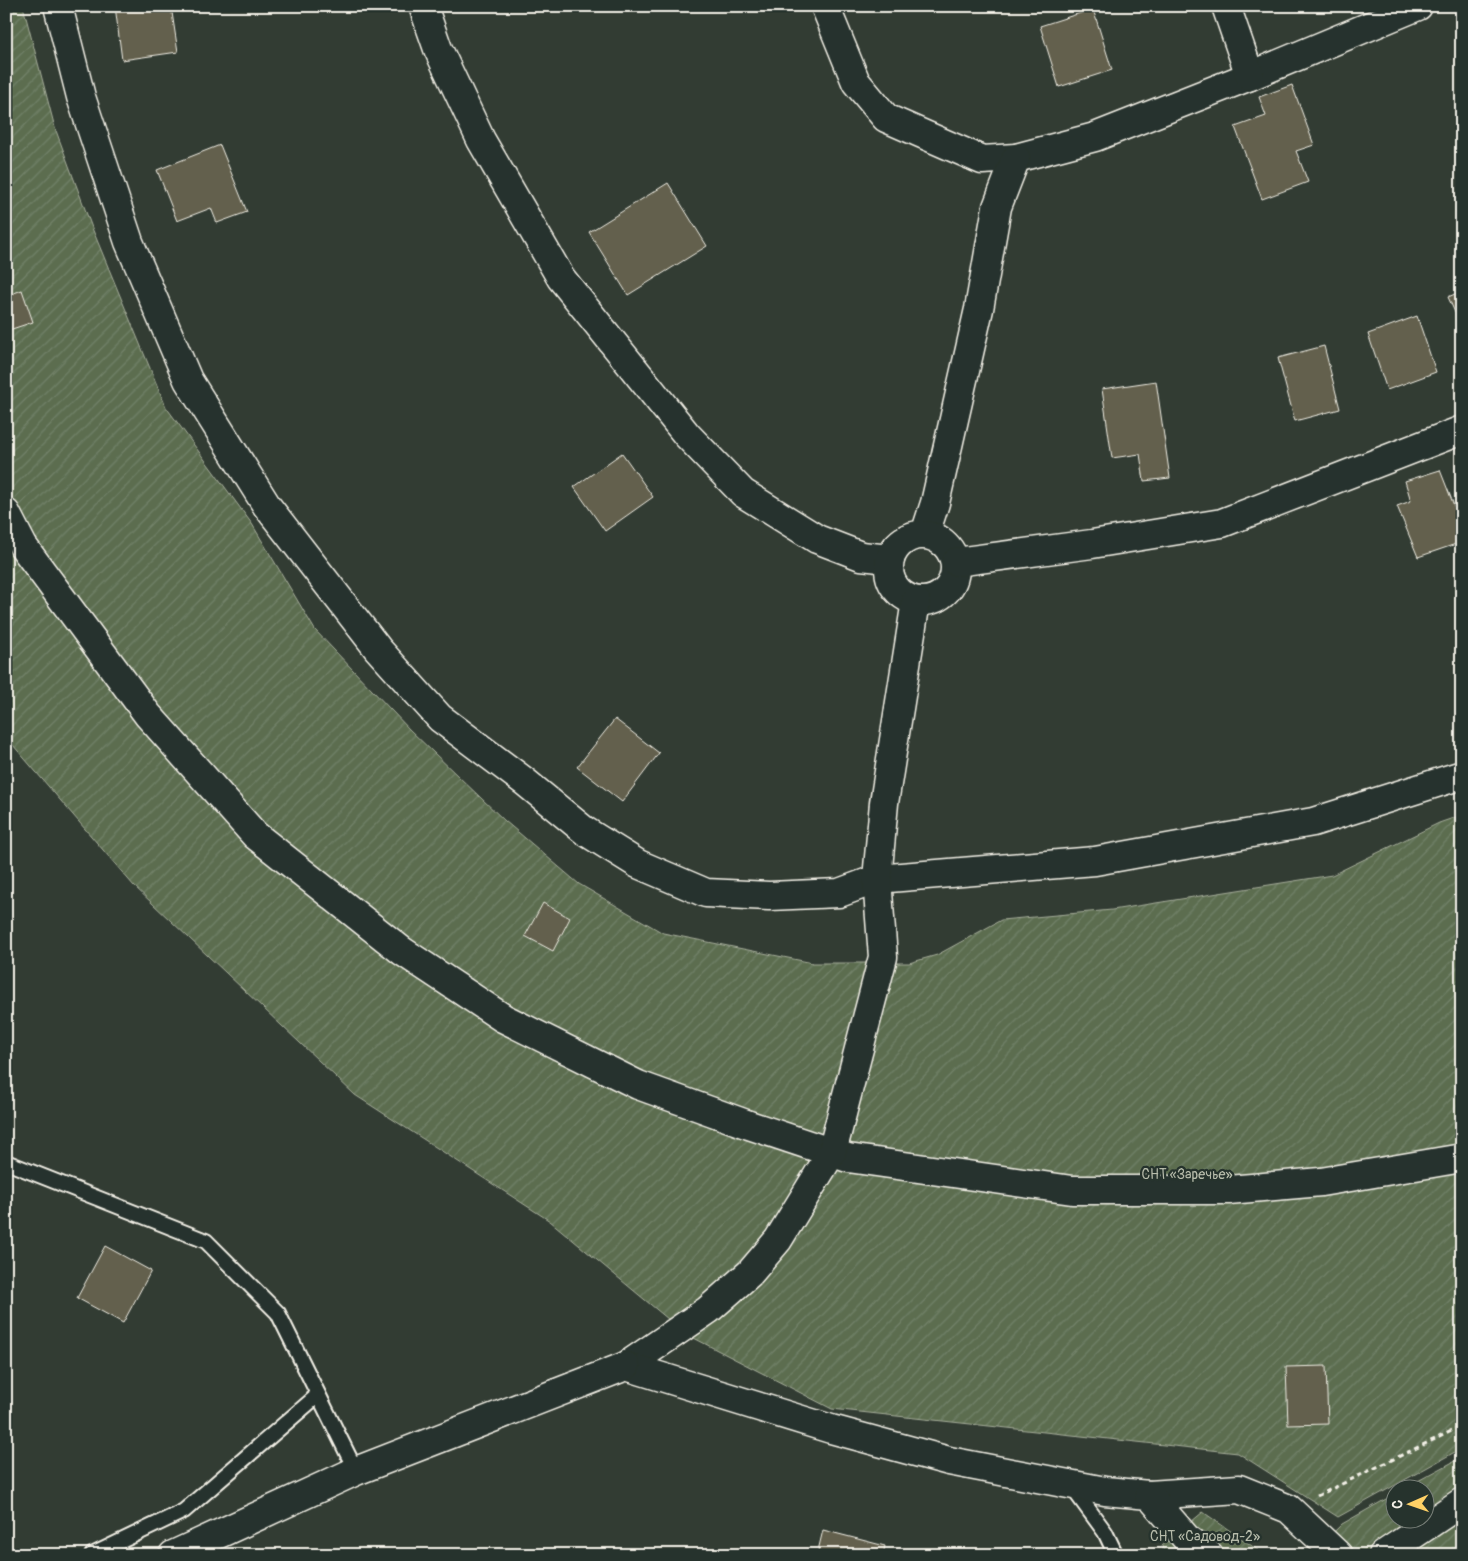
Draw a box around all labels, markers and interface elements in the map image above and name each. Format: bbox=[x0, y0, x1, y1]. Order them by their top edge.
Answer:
park label: СНТ «Заречье» bbox=[1141, 1166, 1233, 1183]
north arrow bbox=[1386, 1478, 1436, 1528]
text: С bbox=[1389, 1499, 1406, 1509]
park label: СНТ «Садовод-2» bbox=[1150, 1528, 1260, 1545]

